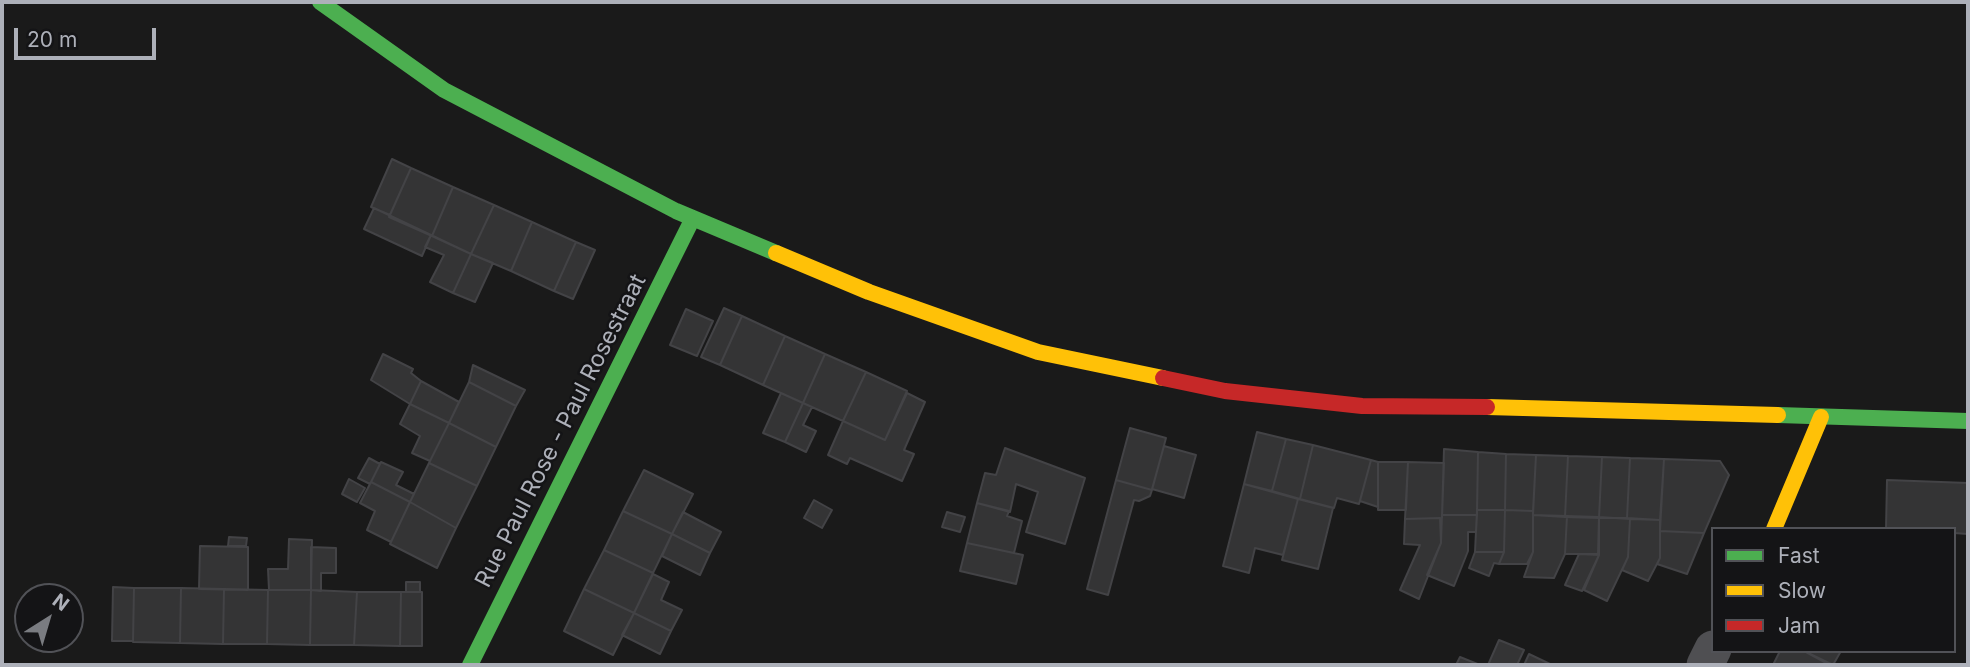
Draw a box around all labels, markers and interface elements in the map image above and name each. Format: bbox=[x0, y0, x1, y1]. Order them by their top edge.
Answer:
scale bar bbox=[18, 14, 159, 58]
text: 20 m bbox=[27, 27, 77, 52]
street label: Rue Paul Rose - Paul Rosestraat bbox=[470, 270, 652, 592]
legend bbox=[1711, 527, 1956, 653]
text: Fast bbox=[1778, 543, 1820, 568]
text: Slow bbox=[1778, 578, 1826, 603]
north arrow bbox=[14, 583, 84, 653]
text: N bbox=[48, 589, 73, 616]
text: Jam bbox=[1778, 613, 1820, 638]

